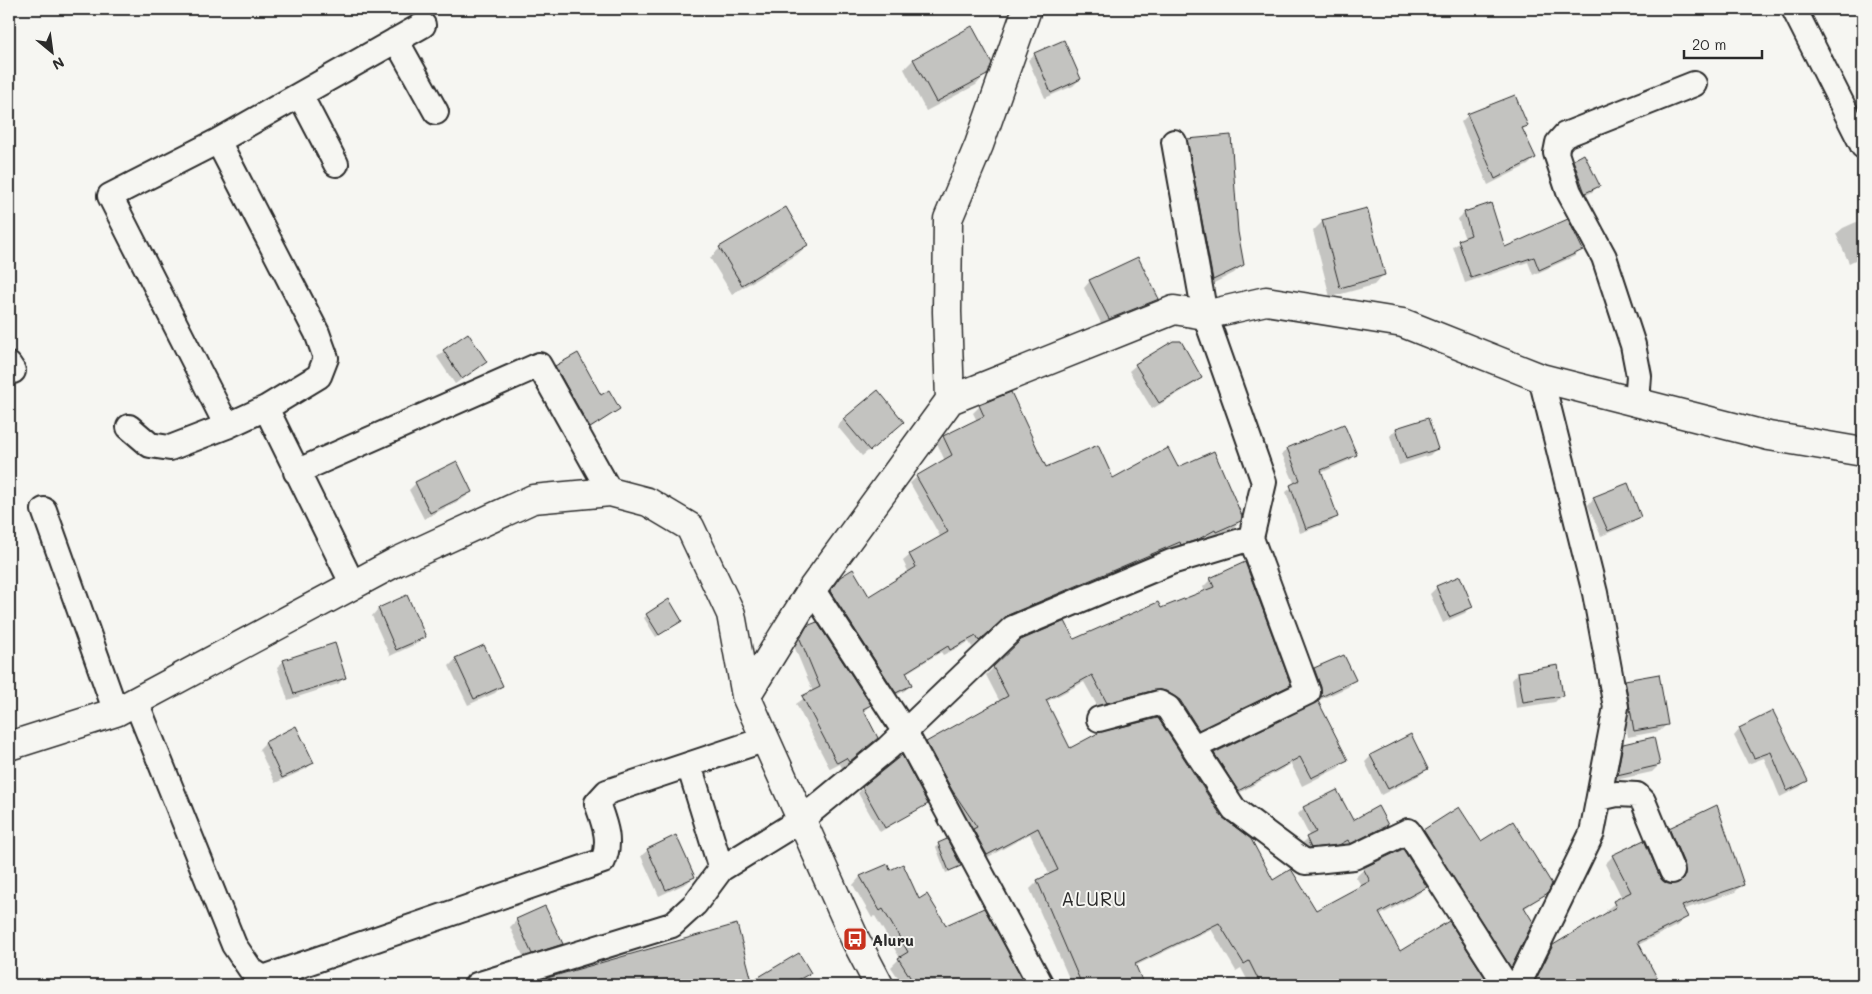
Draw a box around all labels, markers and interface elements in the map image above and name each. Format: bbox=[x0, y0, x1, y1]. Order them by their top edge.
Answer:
north arrow bbox=[28, 28, 78, 78]
scale bar bbox=[1684, 28, 1762, 60]
text: 20 m bbox=[1692, 34, 1726, 54]
text: N bbox=[49, 53, 68, 75]
district label: ALURU bbox=[1061, 886, 1127, 911]
bus stop icon: Aluru bbox=[842, 926, 868, 952]
place label: Aluru bbox=[872, 929, 914, 950]

